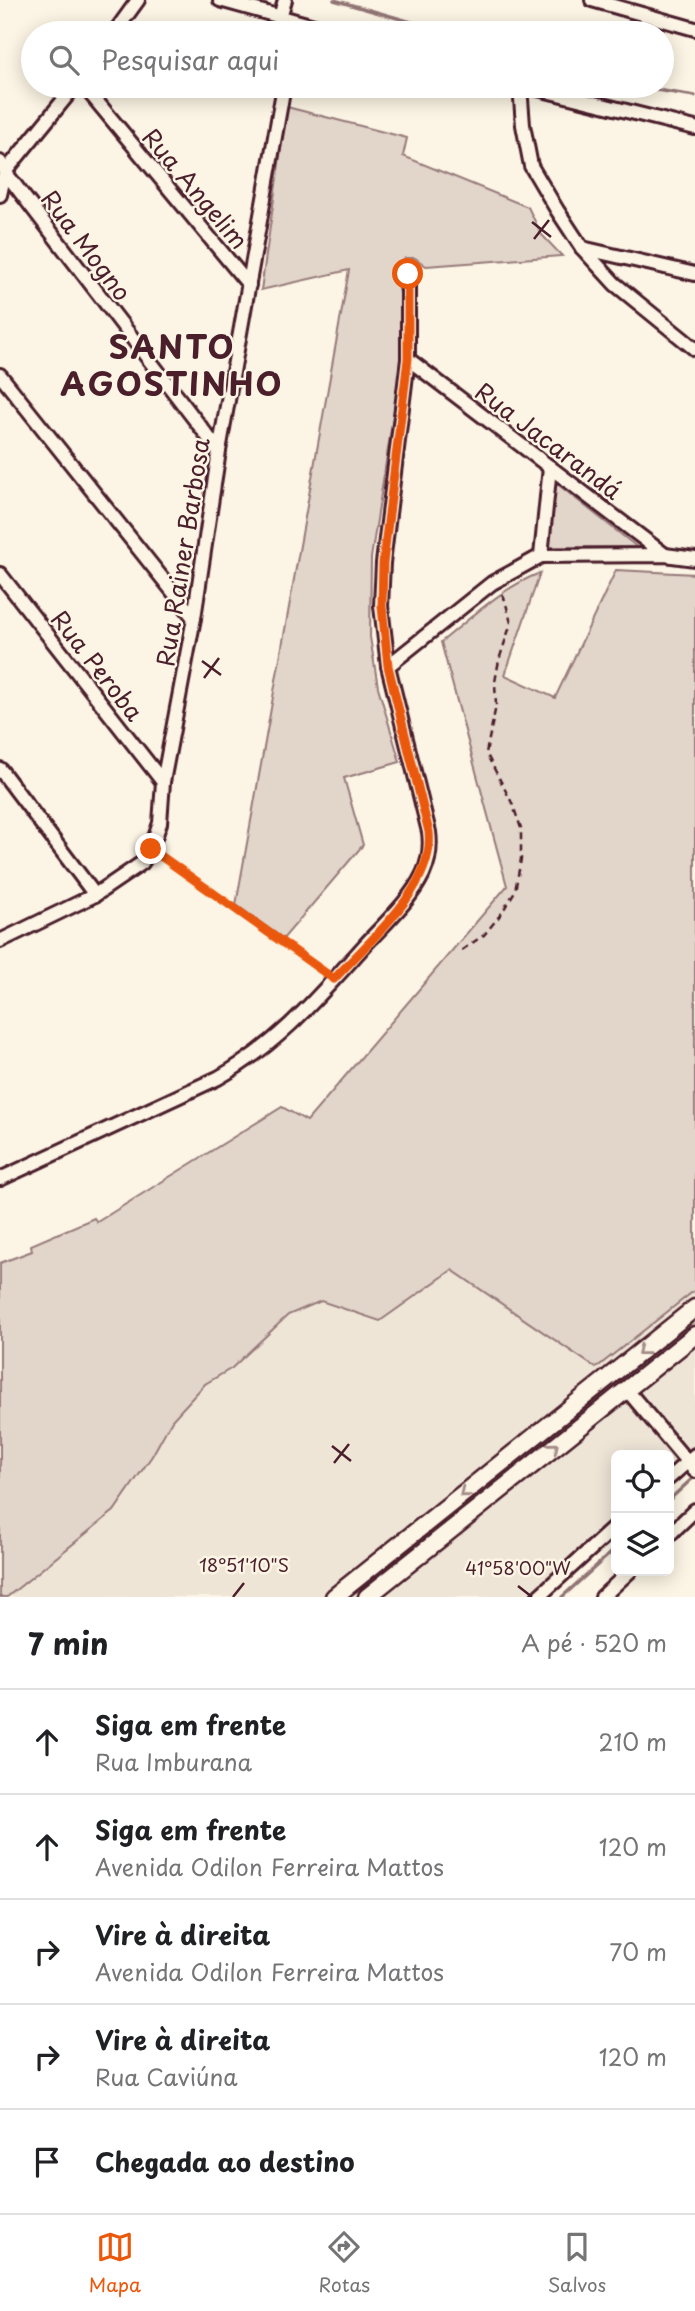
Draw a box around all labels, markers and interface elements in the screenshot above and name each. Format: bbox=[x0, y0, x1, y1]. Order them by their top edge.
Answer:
search box bbox=[21, 21, 674, 98]
text: Pesquisar aqui bbox=[101, 40, 279, 79]
icon: search bbox=[45, 41, 83, 79]
street label: Rua Angelim bbox=[135, 120, 257, 256]
street label: Rua Mogno bbox=[33, 182, 141, 308]
route start bbox=[392, 258, 423, 289]
district label: SANTO AGOSTINHO bbox=[60, 322, 284, 407]
street label: Rua Jacarandá bbox=[468, 373, 630, 507]
street label: Rua Rainer Barbosa bbox=[146, 435, 218, 669]
street label: Rua Peroba bbox=[43, 602, 153, 728]
route end bbox=[135, 833, 166, 864]
one-way arrow bbox=[637, 1343, 650, 1355]
one-way arrow bbox=[547, 1443, 559, 1456]
map controls bbox=[611, 1450, 674, 1576]
button: locate bbox=[611, 1450, 674, 1513]
one-way arrow bbox=[459, 1485, 472, 1497]
button: layers bbox=[611, 1513, 674, 1576]
text: 18°51'10"S bbox=[199, 1551, 289, 1578]
text: 41°58'00"W bbox=[465, 1554, 571, 1581]
text: 7 min bbox=[28, 1620, 109, 1665]
text: A pé · 520 m bbox=[521, 1625, 667, 1660]
text: Siga em frente bbox=[95, 1705, 286, 1744]
icon: ahead bbox=[28, 1723, 66, 1761]
text: 210 m bbox=[599, 1724, 667, 1759]
text: Rua Imburana bbox=[95, 1744, 252, 1779]
text: Siga em frente bbox=[95, 1810, 286, 1849]
icon: ahead bbox=[28, 1828, 66, 1866]
text: 120 m bbox=[599, 1829, 667, 1864]
text: Avenida Odilon Ferreira Mattos bbox=[95, 1849, 444, 1884]
text: Vire à direita bbox=[95, 1915, 270, 1954]
icon: right bbox=[28, 1933, 66, 1971]
text: 70 m bbox=[609, 1934, 667, 1969]
text: Avenida Odilon Ferreira Mattos bbox=[95, 1954, 444, 1989]
text: Vire à direita bbox=[95, 2020, 270, 2059]
icon: right bbox=[28, 2038, 66, 2076]
text: 120 m bbox=[599, 2039, 667, 2074]
text: Rua Caviúna bbox=[95, 2059, 237, 2094]
text: Chegada ao destino bbox=[95, 2142, 354, 2181]
icon: arrive bbox=[28, 2143, 66, 2181]
tab: Mapa bbox=[89, 2228, 141, 2298]
tab: Rotas bbox=[319, 2228, 370, 2298]
tab: Salvos bbox=[548, 2228, 606, 2298]

